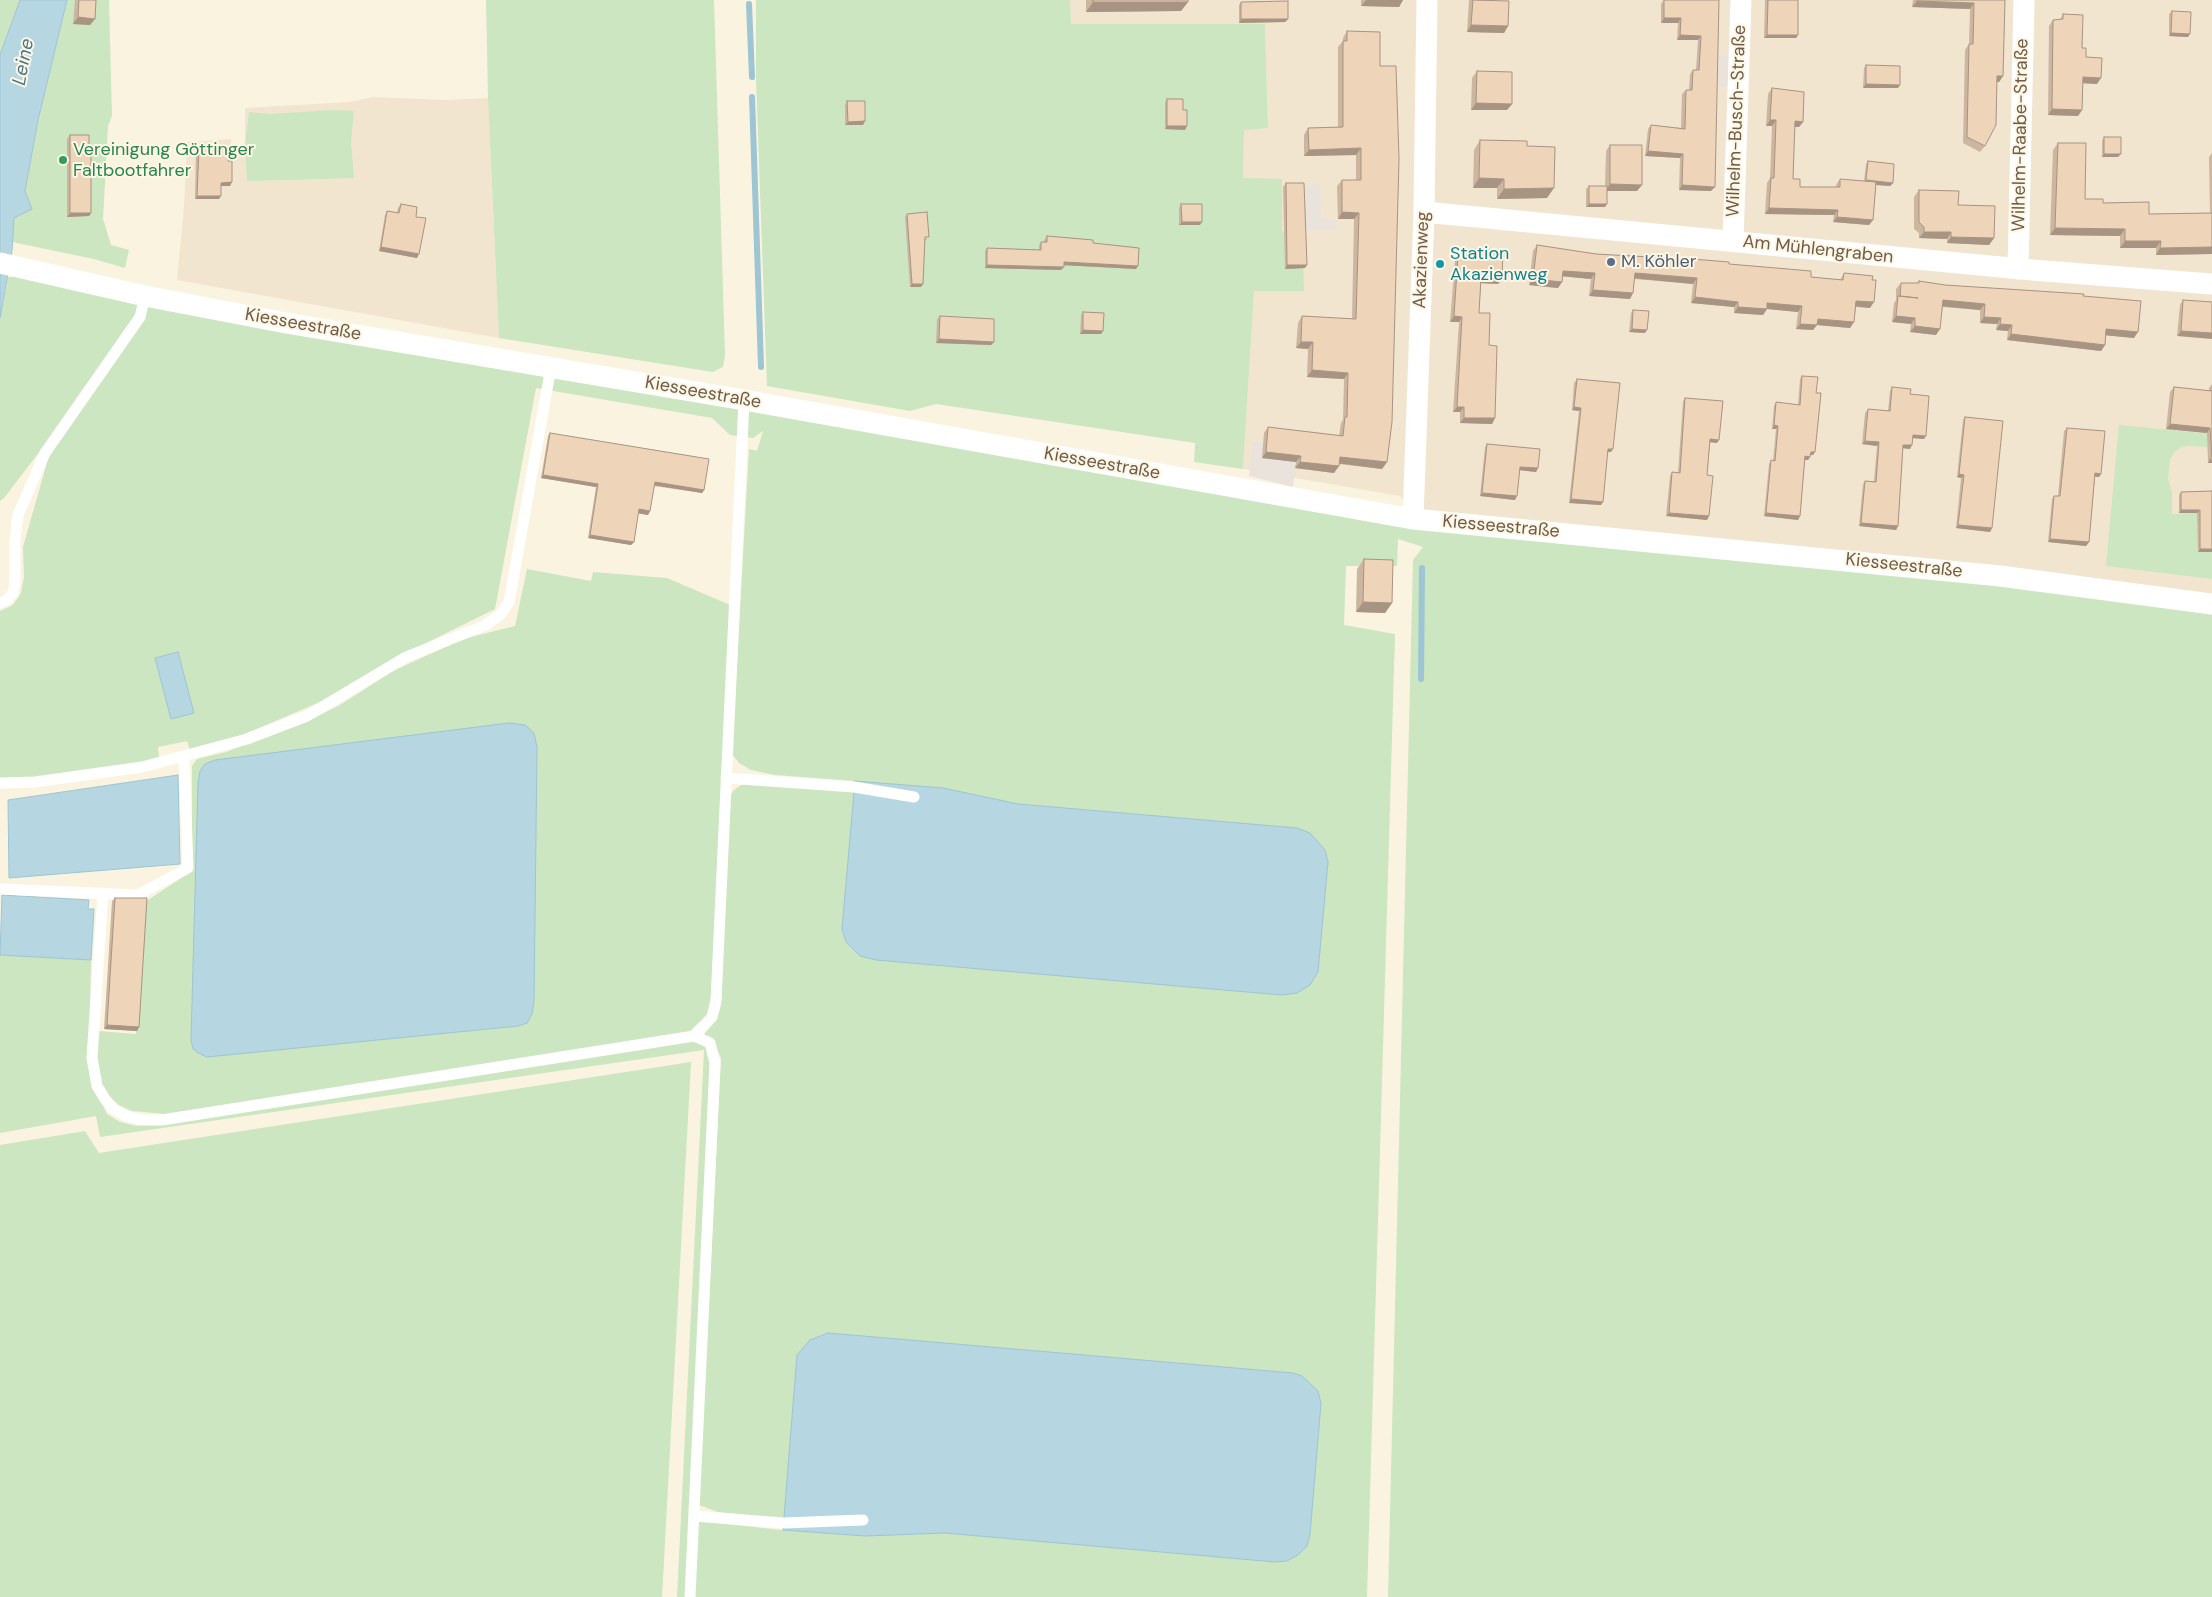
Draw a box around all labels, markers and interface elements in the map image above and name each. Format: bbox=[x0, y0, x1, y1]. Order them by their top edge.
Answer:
street label: Wilhelm-Busch-Straße bbox=[1723, 24, 1751, 218]
water label: Leine bbox=[8, 37, 40, 87]
street label: Wilhelm-Raabe-Straße bbox=[2009, 38, 2033, 232]
place label: Vereinigung Göttinger Faltbootfahrer bbox=[73, 139, 254, 182]
marker: Vereinigung Göttinger Faltbootfahrer bbox=[57, 154, 69, 166]
street label: Akazienweg bbox=[1410, 211, 1434, 309]
street label: Am Mühlengraben bbox=[1742, 231, 1894, 269]
place label: Station Akazienweg bbox=[1450, 243, 1547, 286]
place label: M. Köhler bbox=[1621, 251, 1696, 273]
marker: M. Köhler bbox=[1605, 256, 1617, 268]
marker: Station Akazienweg bbox=[1434, 258, 1446, 270]
street label: Kiesseestraße bbox=[243, 304, 363, 346]
street label: Kiesseestraße bbox=[643, 372, 763, 414]
street label: Kiesseestraße bbox=[1042, 443, 1162, 485]
street label: Kiesseestraße bbox=[1441, 511, 1561, 543]
street label: Kiesseestraße bbox=[1844, 549, 1964, 583]

